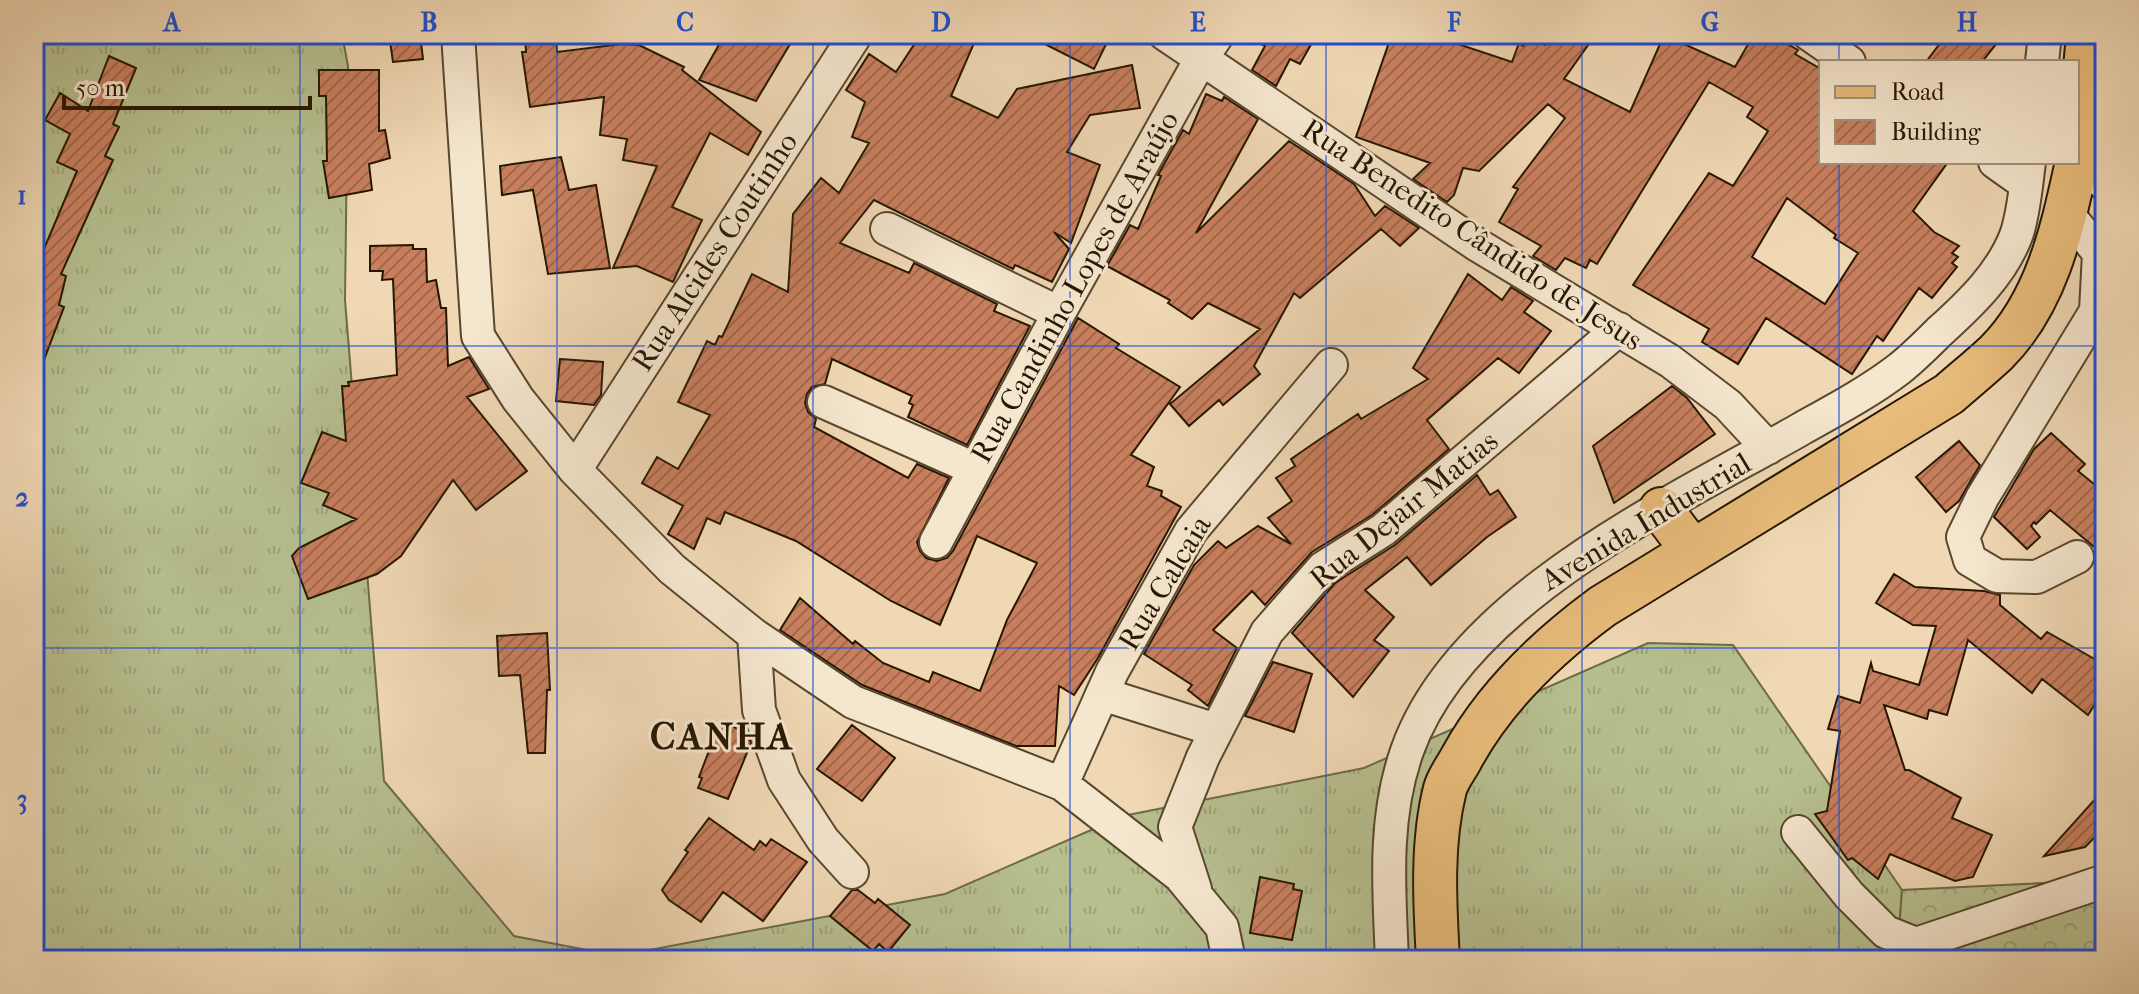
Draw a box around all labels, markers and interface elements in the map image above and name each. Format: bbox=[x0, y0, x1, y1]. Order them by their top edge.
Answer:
text: A bbox=[162, 7, 182, 38]
text: B bbox=[421, 7, 438, 38]
text: C bbox=[676, 7, 694, 38]
text: D bbox=[931, 7, 951, 38]
text: E bbox=[1190, 7, 1206, 38]
text: F bbox=[1446, 7, 1461, 38]
text: G bbox=[1701, 7, 1719, 38]
text: H bbox=[1957, 7, 1978, 38]
scale bar bbox=[64, 60, 310, 110]
legend bbox=[1819, 60, 2079, 164]
text: 50 m bbox=[76, 74, 125, 102]
text: Road bbox=[1891, 78, 1945, 106]
street label: Rua Candinho Lopes de Araújo bbox=[964, 105, 1186, 469]
street label: Rua Benedito Cândido de Jesus bbox=[1295, 112, 1649, 358]
text: Building bbox=[1891, 118, 1982, 146]
street label: Rua Alcides Coutinho bbox=[625, 126, 805, 378]
text: 1 bbox=[17, 180, 27, 211]
street label: Rua Dejair Matias bbox=[1303, 423, 1505, 597]
street label: Avenida Industrial bbox=[1534, 446, 1757, 599]
text: 2 bbox=[15, 482, 29, 513]
street label: Rua Calcaia bbox=[1111, 508, 1219, 657]
district label: CANHA bbox=[650, 714, 794, 759]
text: 3 bbox=[17, 784, 27, 815]

